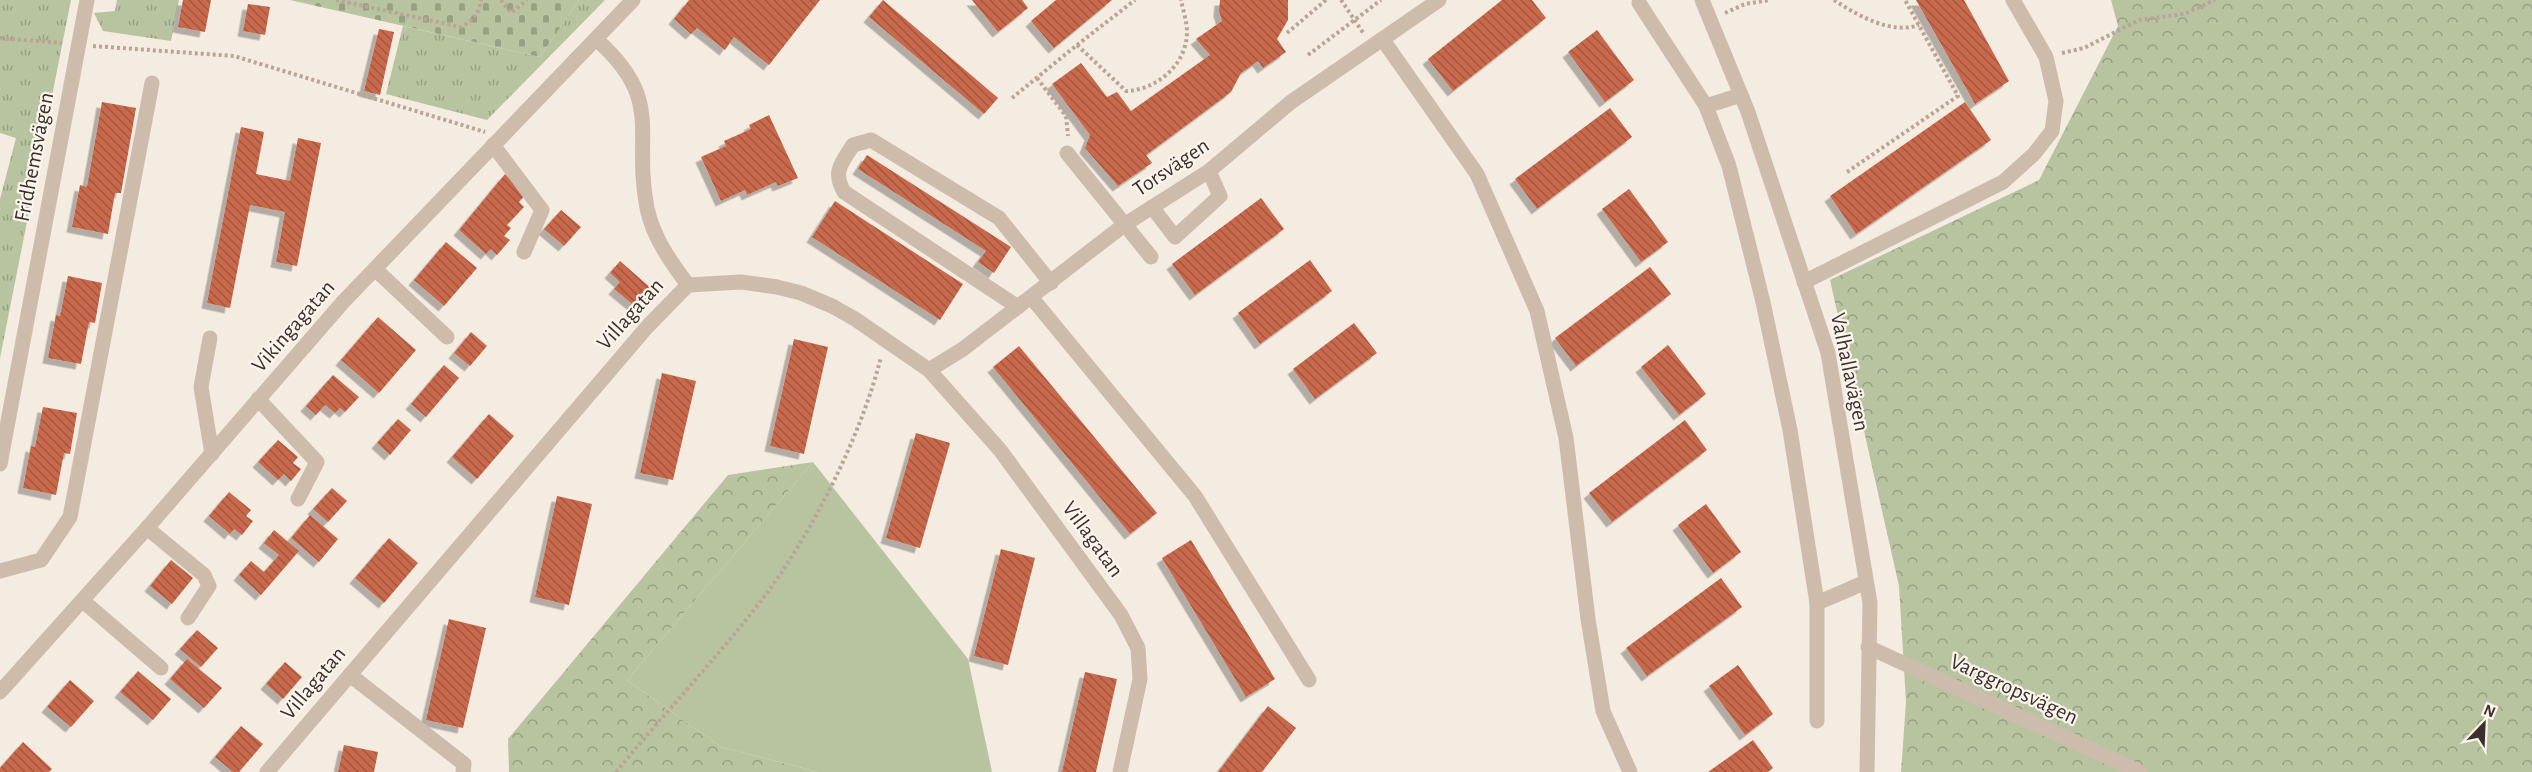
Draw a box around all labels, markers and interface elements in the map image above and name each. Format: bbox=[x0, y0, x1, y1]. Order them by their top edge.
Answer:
street label: Fridhemsvägen bbox=[11, 90, 57, 224]
street label: Torsvägen bbox=[1129, 134, 1213, 200]
street label: Villagatan bbox=[592, 274, 668, 354]
street label: Vikingagatan bbox=[247, 276, 339, 376]
street label: Valhallavägen bbox=[1827, 311, 1873, 433]
street label: Villagatan bbox=[1058, 497, 1128, 581]
street label: Villagatan bbox=[276, 642, 350, 724]
street label: Varggropsvägen bbox=[1947, 650, 2081, 728]
north arrow bbox=[2454, 694, 2514, 754]
text: N bbox=[2481, 702, 2498, 721]

